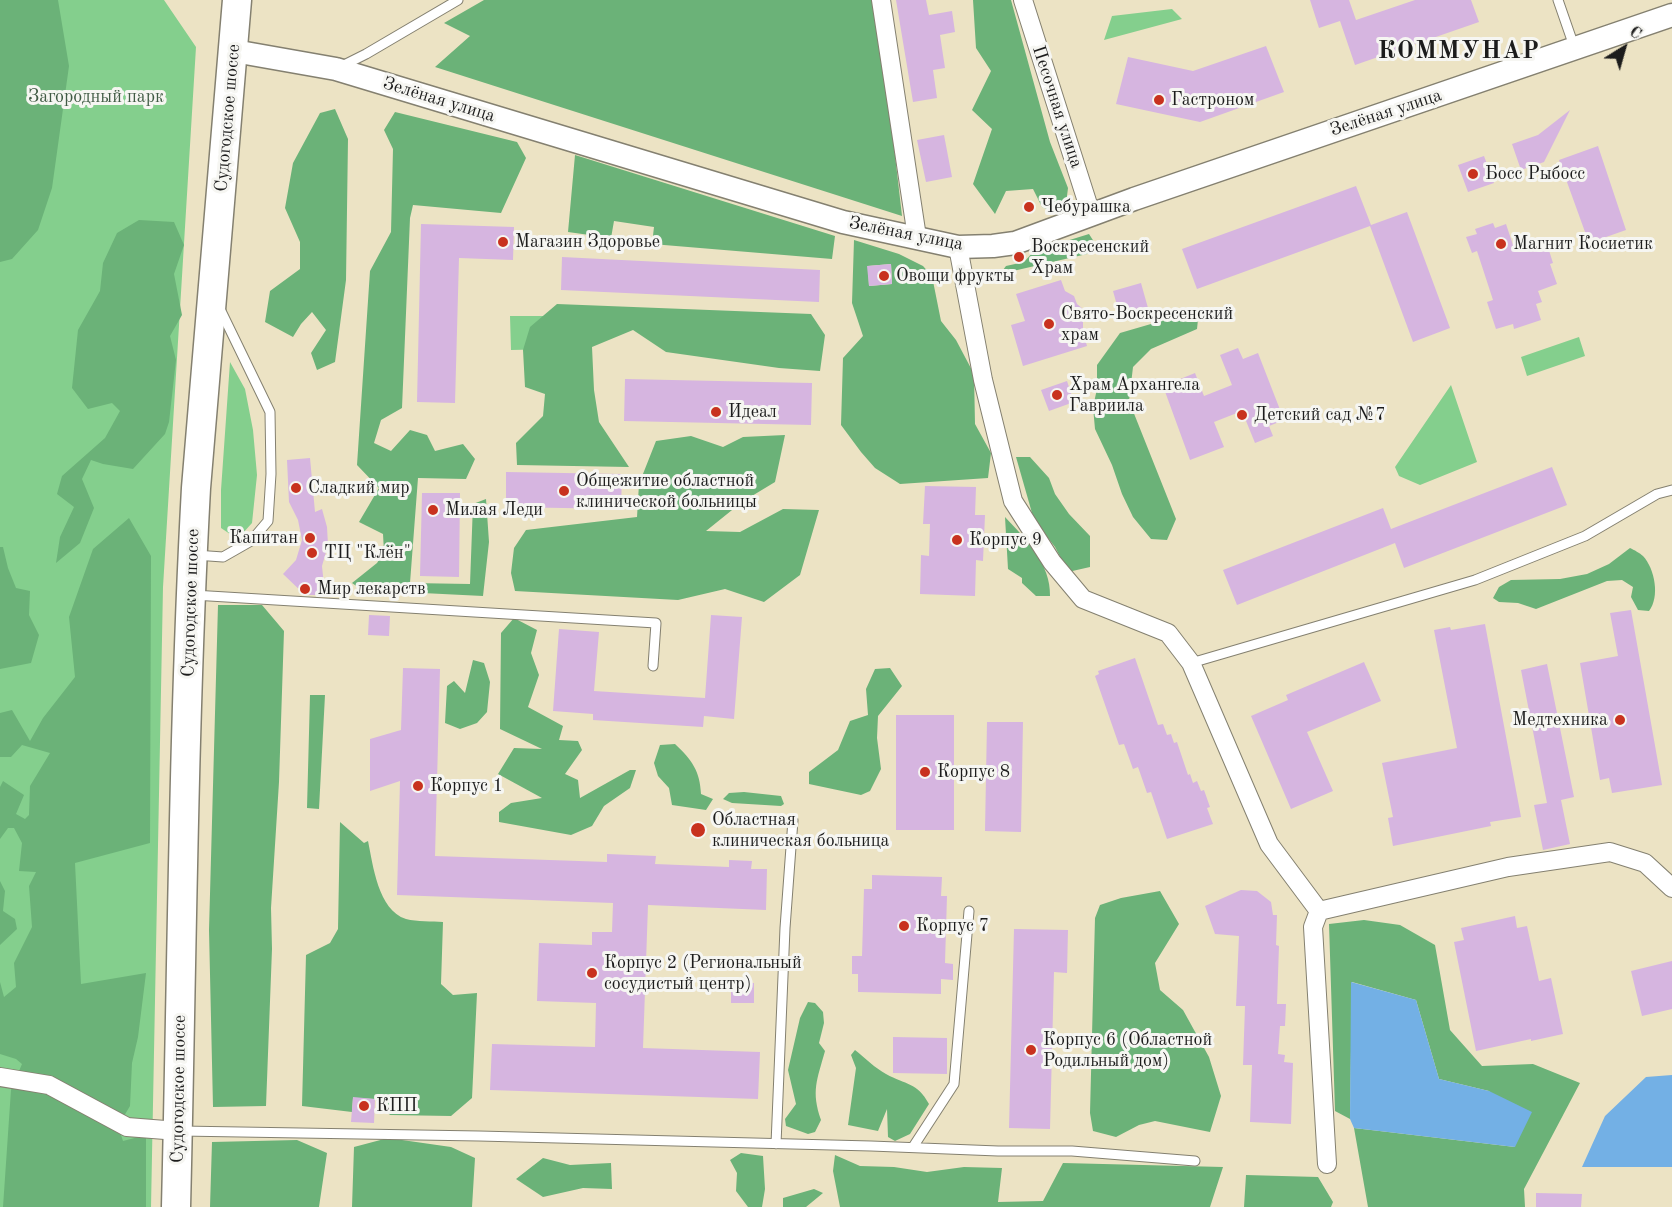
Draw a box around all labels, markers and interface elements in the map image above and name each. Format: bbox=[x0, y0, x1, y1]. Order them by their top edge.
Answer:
north arrow bbox=[1594, 18, 1654, 78]
text: С bbox=[1626, 24, 1644, 43]
district label: КОММУНАР bbox=[1378, 38, 1540, 66]
street label: Судогодское шоссе bbox=[211, 43, 245, 193]
street label: Песочная улица bbox=[1027, 43, 1087, 171]
street label: Зелёная улица bbox=[380, 73, 498, 127]
street label: Зелёная улица bbox=[1327, 85, 1445, 141]
park label: Загородный парк bbox=[28, 86, 164, 108]
place label: Гастроном bbox=[1171, 89, 1254, 111]
marker: Гастроном bbox=[1152, 93, 1166, 107]
place label: Босс Рыбосс bbox=[1485, 163, 1585, 185]
marker: Босс Рыбосс bbox=[1466, 167, 1480, 181]
place label: Чебурашка bbox=[1041, 196, 1131, 218]
marker: Чебурашка bbox=[1022, 200, 1036, 214]
street label: Зелёная улица bbox=[847, 212, 965, 256]
place label: Магазин Здоровье bbox=[515, 231, 660, 253]
place label: Магнит Косиетик bbox=[1513, 233, 1653, 255]
marker: Магазин Здоровье bbox=[496, 235, 510, 249]
place label: Воскресенский Храм bbox=[1031, 236, 1149, 278]
marker: Магнит Косиетик bbox=[1494, 237, 1508, 251]
marker: Воскресенский Храм bbox=[1012, 250, 1026, 264]
place label: Овощи фрукты bbox=[896, 265, 1014, 287]
marker: Овощи фрукты bbox=[877, 269, 891, 283]
place label: Свято-Воскресенский храм bbox=[1061, 303, 1233, 346]
marker: Свято-Воскресенский храм bbox=[1042, 317, 1056, 331]
place label: Храм Архангела Гавриила bbox=[1069, 374, 1200, 416]
marker: Храм Архангела Гавриила bbox=[1050, 388, 1064, 402]
place label: Идеал bbox=[728, 401, 777, 423]
place label: Детский сад №7 bbox=[1254, 404, 1386, 426]
marker: Идеал bbox=[709, 405, 723, 419]
marker: Детский сад №7 bbox=[1235, 408, 1249, 422]
place label: Общежитие областной клинической больницы bbox=[576, 470, 757, 512]
place label: Сладкий мир bbox=[308, 477, 410, 499]
marker: Сладкий мир bbox=[289, 481, 303, 495]
marker: Общежитие областной клинической больницы bbox=[557, 484, 571, 498]
place label: Милая Леди bbox=[445, 499, 543, 521]
marker: Милая Леди bbox=[426, 503, 440, 517]
place label: Капитан bbox=[229, 527, 298, 549]
street label: Судогодское шоссе bbox=[178, 528, 204, 678]
place label: Корпус 9 bbox=[969, 529, 1042, 551]
marker: Капитан bbox=[303, 531, 317, 545]
marker: Корпус 9 bbox=[950, 533, 964, 547]
place label: ТЦ "Клён" bbox=[324, 542, 411, 564]
marker: ТЦ "Клён" bbox=[305, 546, 319, 560]
place label: Мир лекарств bbox=[317, 578, 426, 600]
marker: Мир лекарств bbox=[298, 582, 312, 596]
place label: Медтехника bbox=[1512, 709, 1608, 731]
marker: Медтехника bbox=[1613, 713, 1627, 727]
place label: Корпус 8 bbox=[937, 761, 1010, 783]
marker: Корпус 8 bbox=[918, 765, 932, 779]
place label: Корпус 1 bbox=[430, 775, 503, 797]
marker: Корпус 1 bbox=[411, 779, 425, 793]
place label: Областная клиническая больница bbox=[712, 809, 889, 852]
marker: Областная клиническая больница bbox=[689, 821, 707, 839]
place label: Корпус 7 bbox=[916, 915, 989, 937]
marker: Корпус 7 bbox=[897, 919, 911, 933]
place label: Корпус 2 (Региональный сосудистый центр) bbox=[604, 952, 802, 994]
marker: Корпус 2 (Региональный сосудистый центр) bbox=[585, 966, 599, 980]
street label: Судогодское шоссе bbox=[167, 1015, 191, 1163]
place label: Корпус 6 (Областной Родильный дом) bbox=[1043, 1029, 1212, 1072]
marker: Корпус 6 (Областной Родильный дом) bbox=[1024, 1043, 1038, 1057]
place label: КПП bbox=[376, 1095, 417, 1117]
marker: КПП bbox=[357, 1099, 371, 1113]

